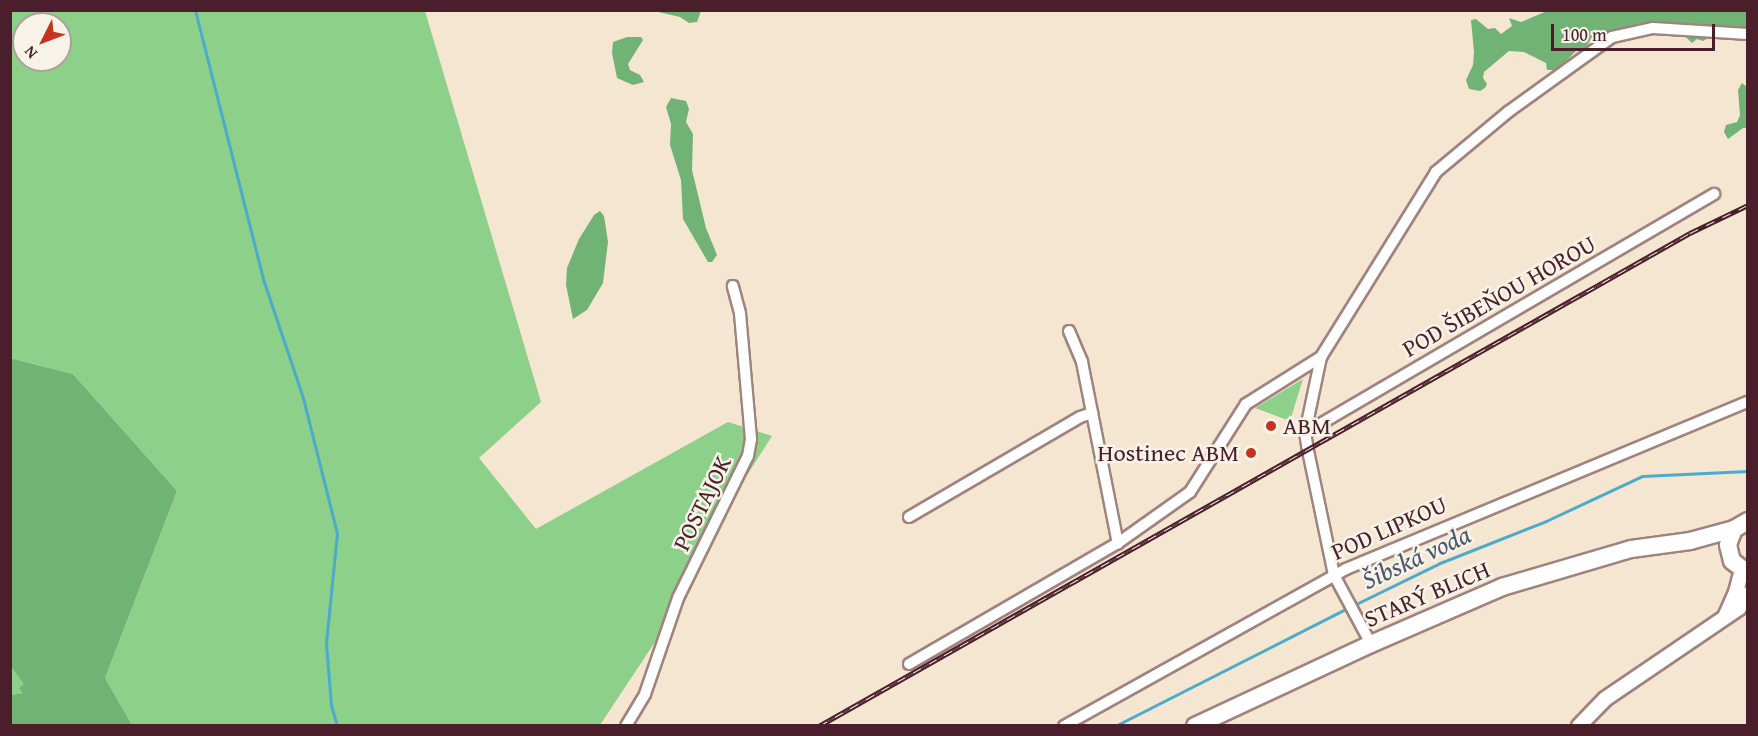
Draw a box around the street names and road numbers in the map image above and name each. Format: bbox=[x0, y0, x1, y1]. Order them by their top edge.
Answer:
street label: POD ŠIBEŇOU HOROU bbox=[1397, 229, 1601, 363]
street label: POSTAJOK bbox=[667, 451, 737, 555]
street label: POD LIPKOU bbox=[1327, 490, 1451, 566]
street label: STARÝ BLICH bbox=[1360, 555, 1494, 633]

